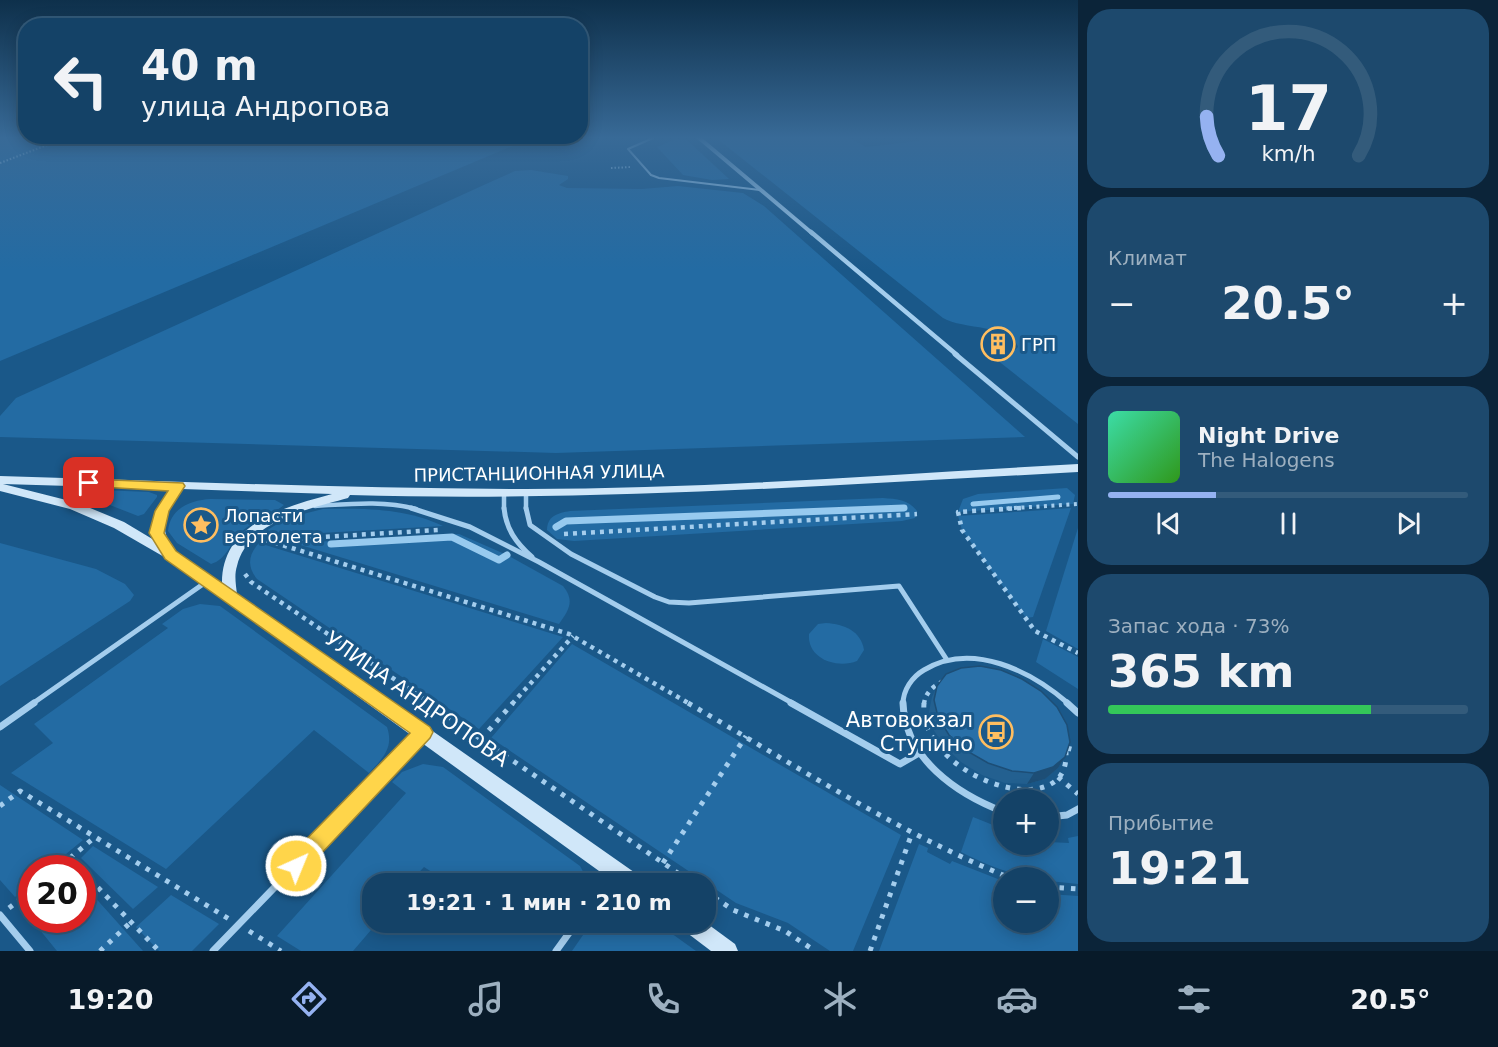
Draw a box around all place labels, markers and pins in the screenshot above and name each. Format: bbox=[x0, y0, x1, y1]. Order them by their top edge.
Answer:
building icon: ГРП bbox=[980, 326, 1016, 362]
place label: ГРП bbox=[1021, 334, 1056, 355]
pin bbox=[63, 457, 114, 508]
place label: Лопасти вертолета bbox=[224, 505, 323, 547]
place icon: Лопасти вертолета bbox=[183, 507, 219, 543]
place label: Автовокзал Ступино bbox=[846, 708, 973, 756]
bus stop icon: Автовокзал Ступино bbox=[978, 714, 1014, 750]

